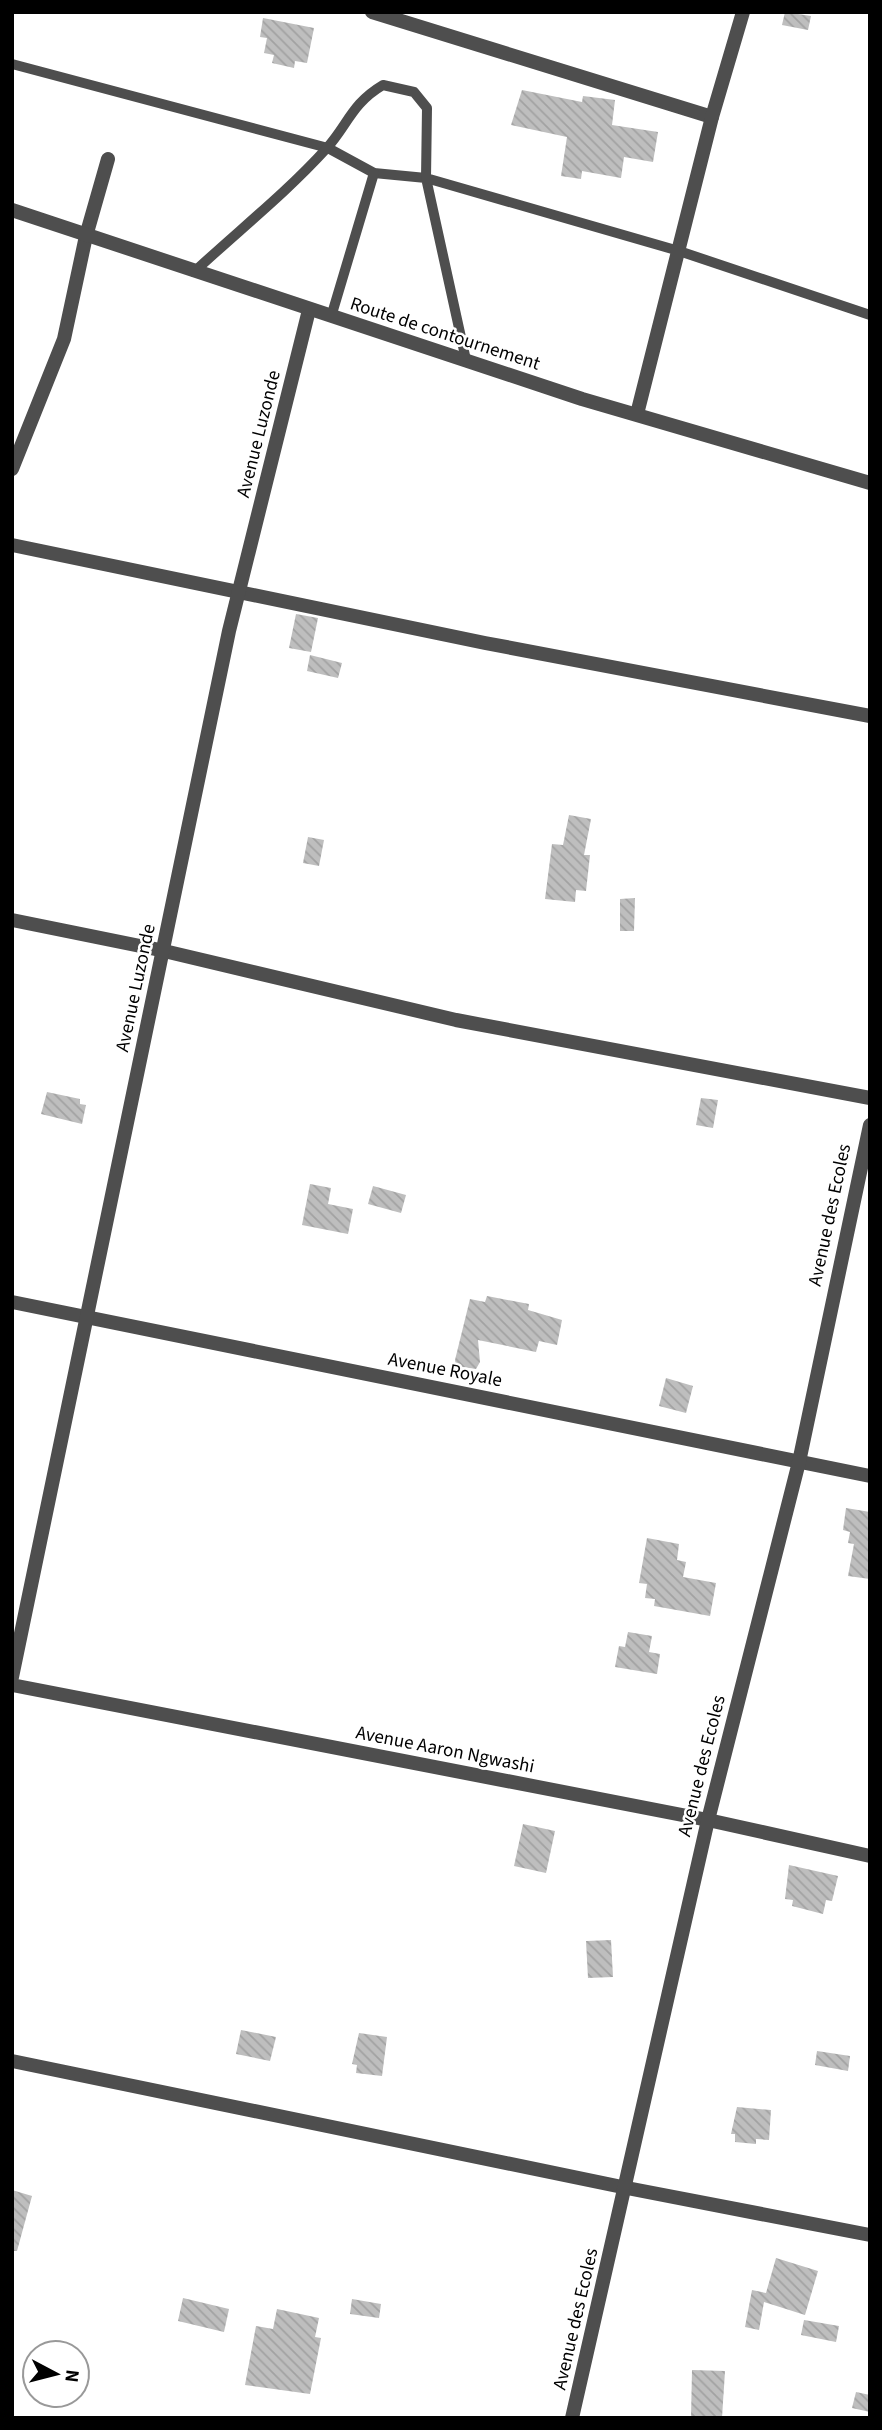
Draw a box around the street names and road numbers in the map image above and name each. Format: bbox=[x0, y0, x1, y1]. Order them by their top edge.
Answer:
street label: Route de contournement bbox=[346, 290, 544, 378]
street label: Avenue Luzonde bbox=[230, 368, 288, 500]
street label: Avenue Luzonde bbox=[109, 921, 163, 1055]
street label: Avenue des Ecoles bbox=[802, 1141, 858, 1289]
street label: Avenue Royale bbox=[386, 1346, 504, 1394]
street label: Avenue des Ecoles bbox=[671, 1692, 733, 1839]
street label: Avenue Aaron Ngwashi bbox=[353, 1719, 537, 1781]
street label: Avenue des Ecoles bbox=[547, 2245, 605, 2393]

